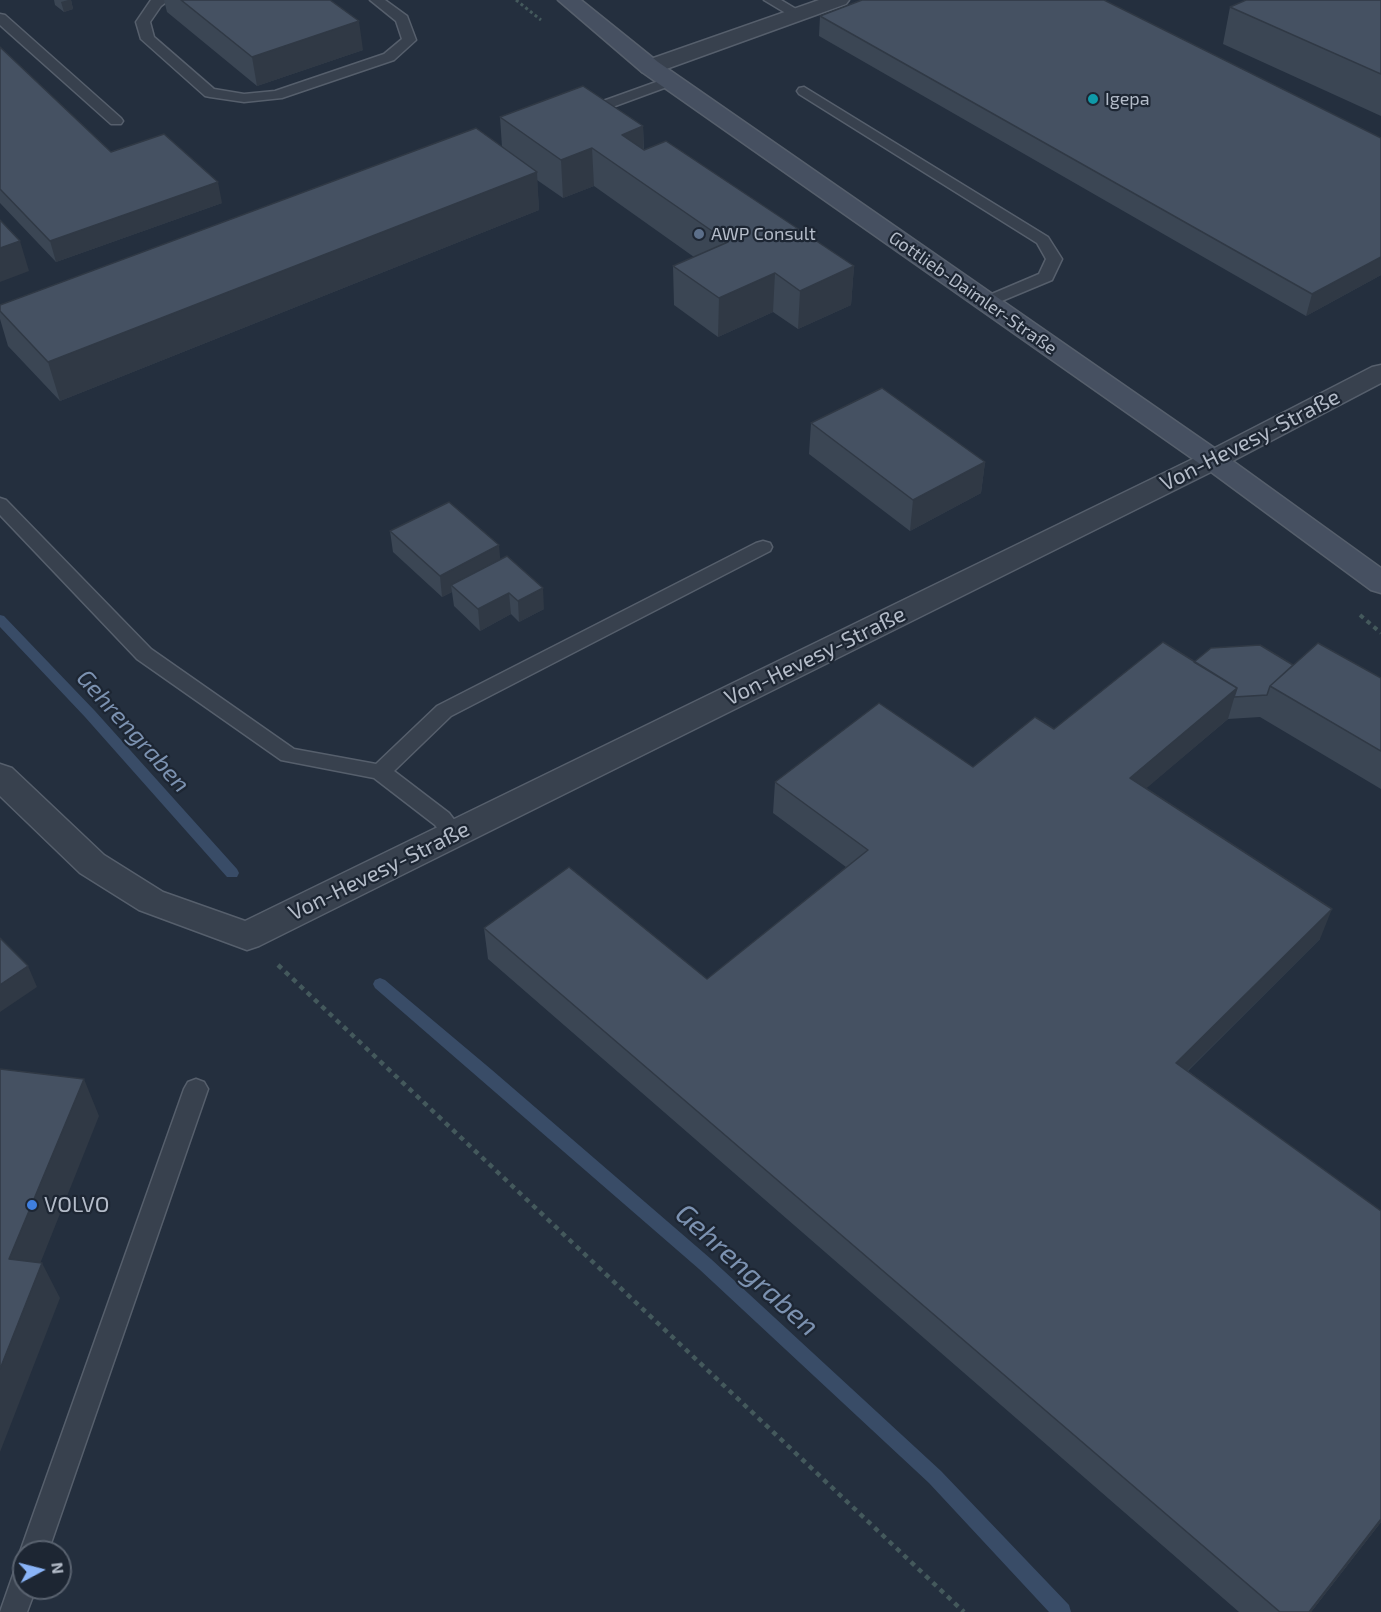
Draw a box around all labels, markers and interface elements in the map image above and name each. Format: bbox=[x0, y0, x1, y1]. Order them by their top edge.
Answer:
place label: Igepa bbox=[1105, 88, 1150, 110]
marker: Igepa bbox=[1086, 92, 1100, 106]
place label: AWP Consult bbox=[711, 223, 816, 245]
marker: AWP Consult bbox=[692, 227, 706, 241]
street label: Gottlieb-Daimler-Straße bbox=[885, 227, 1061, 359]
street label: Von-Hevesy-Straße bbox=[1156, 383, 1344, 497]
street label: Von-Hevesy-Straße bbox=[720, 601, 910, 711]
water label: Gehrengraben bbox=[70, 664, 196, 798]
street label: Von-Hevesy-Straße bbox=[284, 816, 474, 926]
place label: VOLVO bbox=[44, 1192, 109, 1218]
water label: Gehrengraben bbox=[668, 1197, 826, 1343]
marker: VOLVO bbox=[25, 1198, 39, 1212]
north arrow bbox=[12, 1540, 72, 1600]
text: N bbox=[48, 1561, 69, 1575]

